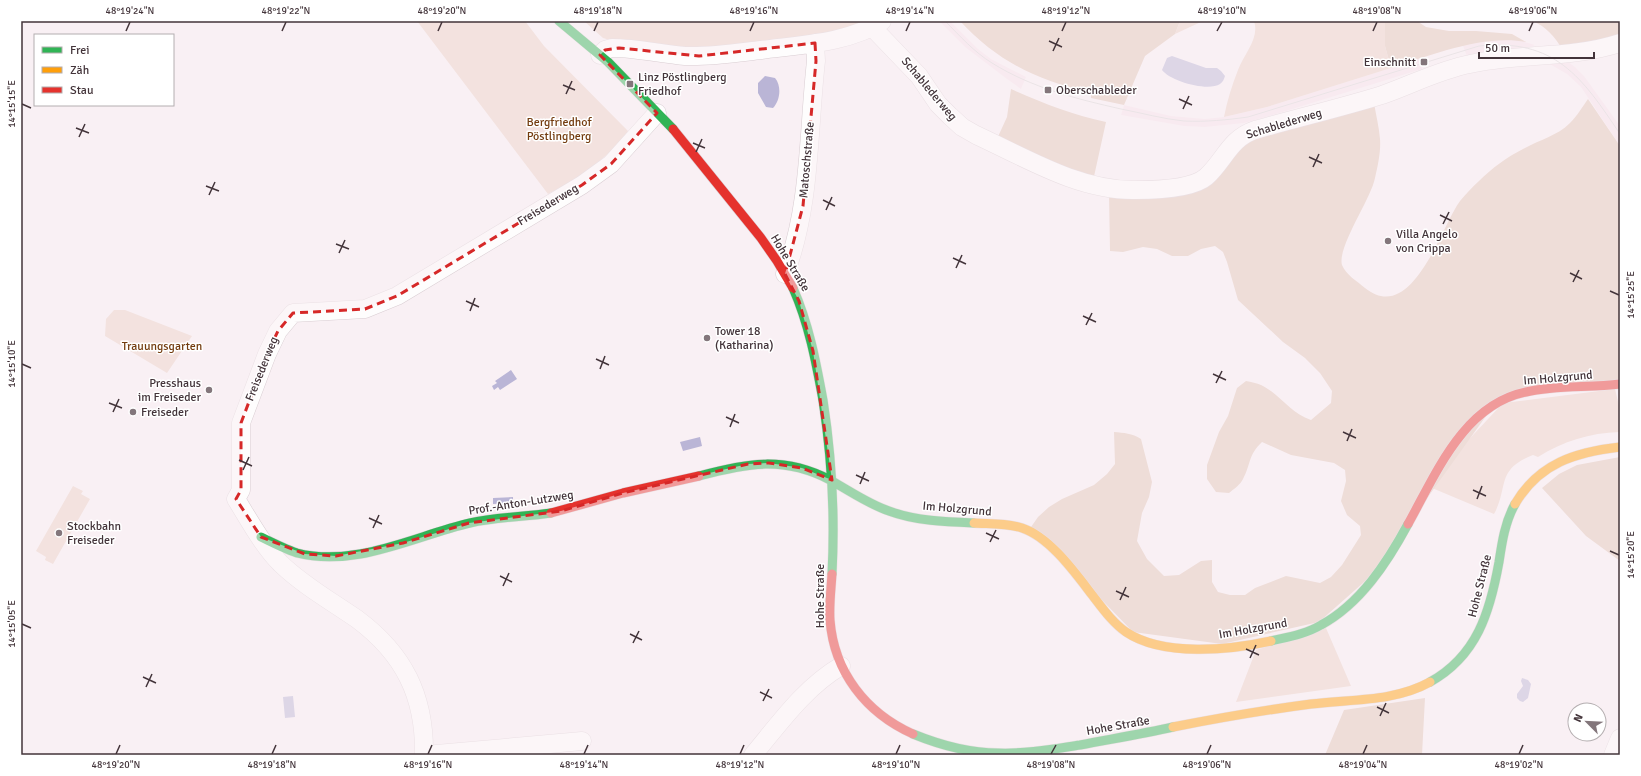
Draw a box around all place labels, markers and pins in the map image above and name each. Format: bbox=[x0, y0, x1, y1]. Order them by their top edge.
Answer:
place label: Einschnitt bbox=[1364, 55, 1416, 70]
marker: Einschnitt bbox=[1419, 57, 1429, 67]
place label: Linz Pöstlingberg Friedhof bbox=[638, 70, 727, 99]
marker: Linz Pöstlingberg Friedhof bbox=[625, 79, 635, 89]
place label: Oberschableder bbox=[1056, 83, 1137, 98]
marker: Oberschableder bbox=[1043, 85, 1053, 95]
place label: Villa Angelo von Crippa bbox=[1396, 227, 1458, 256]
marker: Villa Angelo von Crippa bbox=[1383, 236, 1393, 246]
place label: Tower 18 (Katharina) bbox=[715, 324, 773, 353]
marker: Tower 18 (Katharina) bbox=[702, 333, 712, 343]
place label: Presshaus im Freiseder bbox=[138, 376, 202, 405]
marker: Presshaus im Freiseder bbox=[204, 385, 214, 395]
place label: Freiseder bbox=[141, 405, 189, 420]
marker: Freiseder bbox=[128, 407, 138, 417]
place label: Stockbahn Freiseder bbox=[67, 519, 121, 548]
marker: Stockbahn Freiseder bbox=[54, 528, 64, 538]

